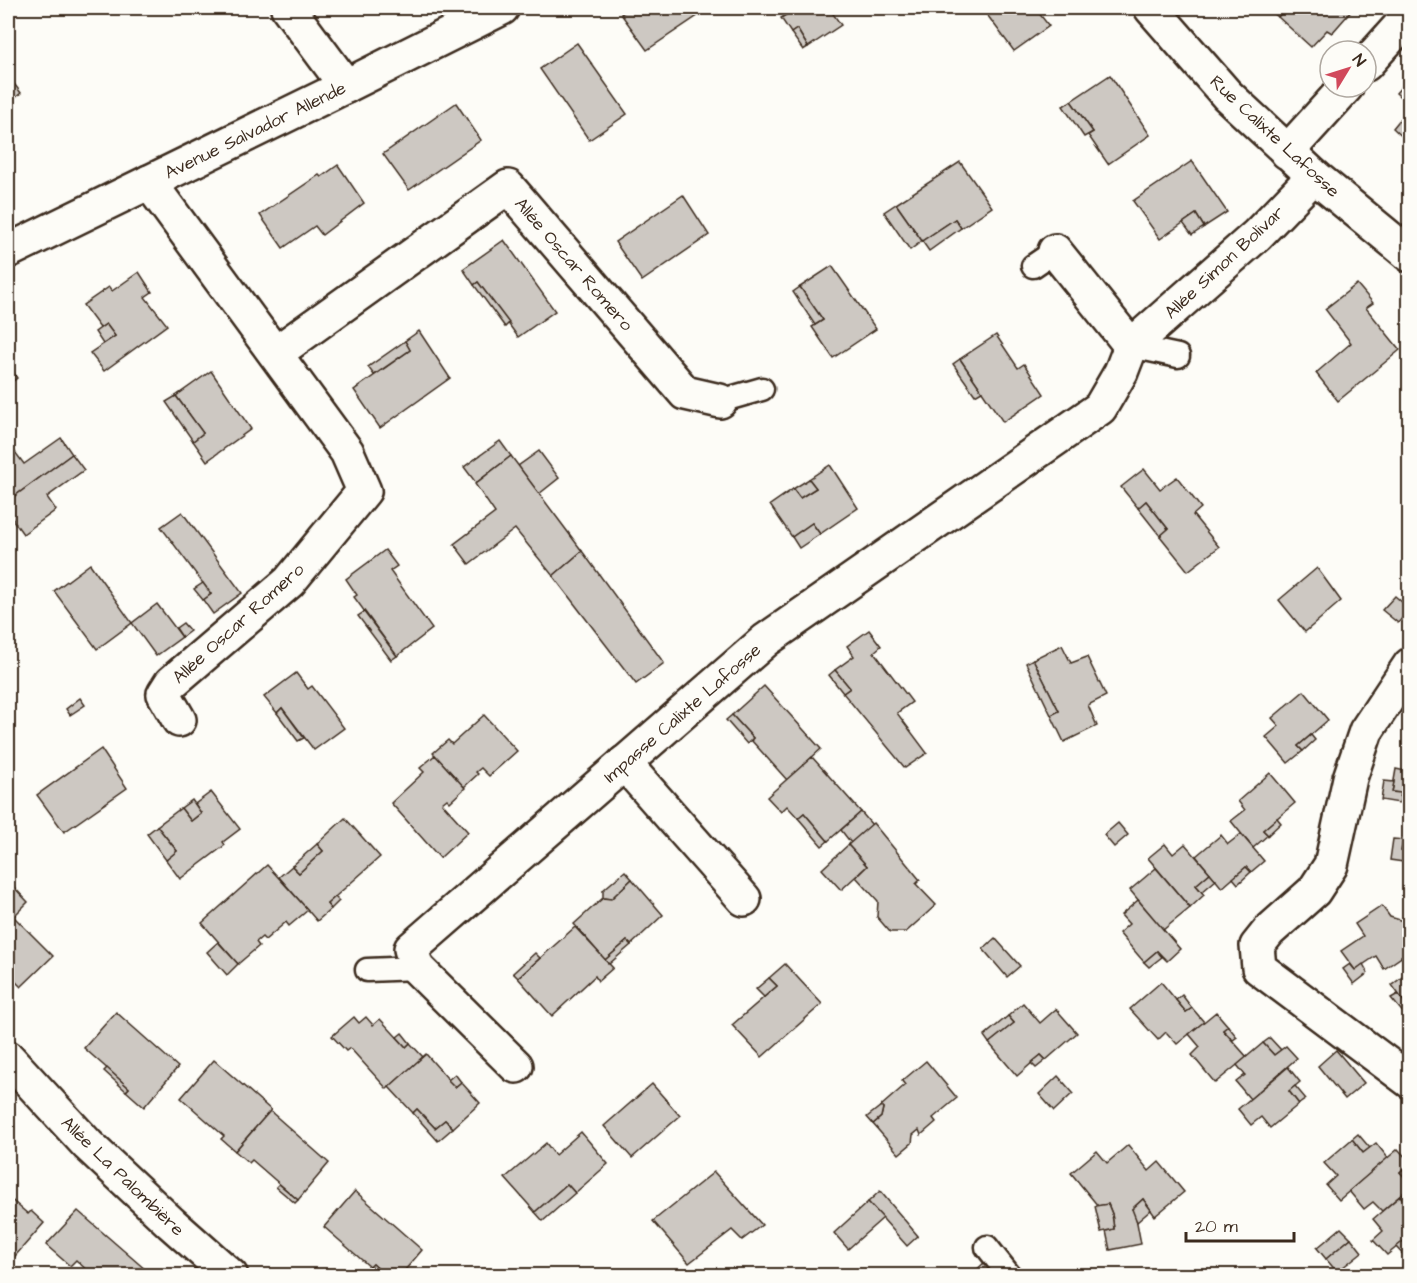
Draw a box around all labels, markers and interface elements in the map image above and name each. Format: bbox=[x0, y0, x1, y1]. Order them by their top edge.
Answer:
north arrow bbox=[1318, 39, 1378, 99]
text: N bbox=[1347, 50, 1371, 71]
street label: Rue Calixte Lafosse bbox=[1204, 69, 1345, 203]
street label: Avenue Salvador Allende bbox=[160, 75, 350, 185]
street label: Allée Oscar Romero bbox=[509, 192, 639, 336]
street label: Allée Simon Bolivar bbox=[1159, 200, 1290, 325]
street label: Allée Oscar Romero bbox=[167, 557, 310, 689]
street label: Impasse Calixte Lafosse bbox=[598, 638, 767, 789]
street label: Allée La Palombière bbox=[56, 1111, 190, 1242]
scale bar bbox=[1186, 1205, 1294, 1243]
text: 20 m bbox=[1195, 1214, 1238, 1239]

